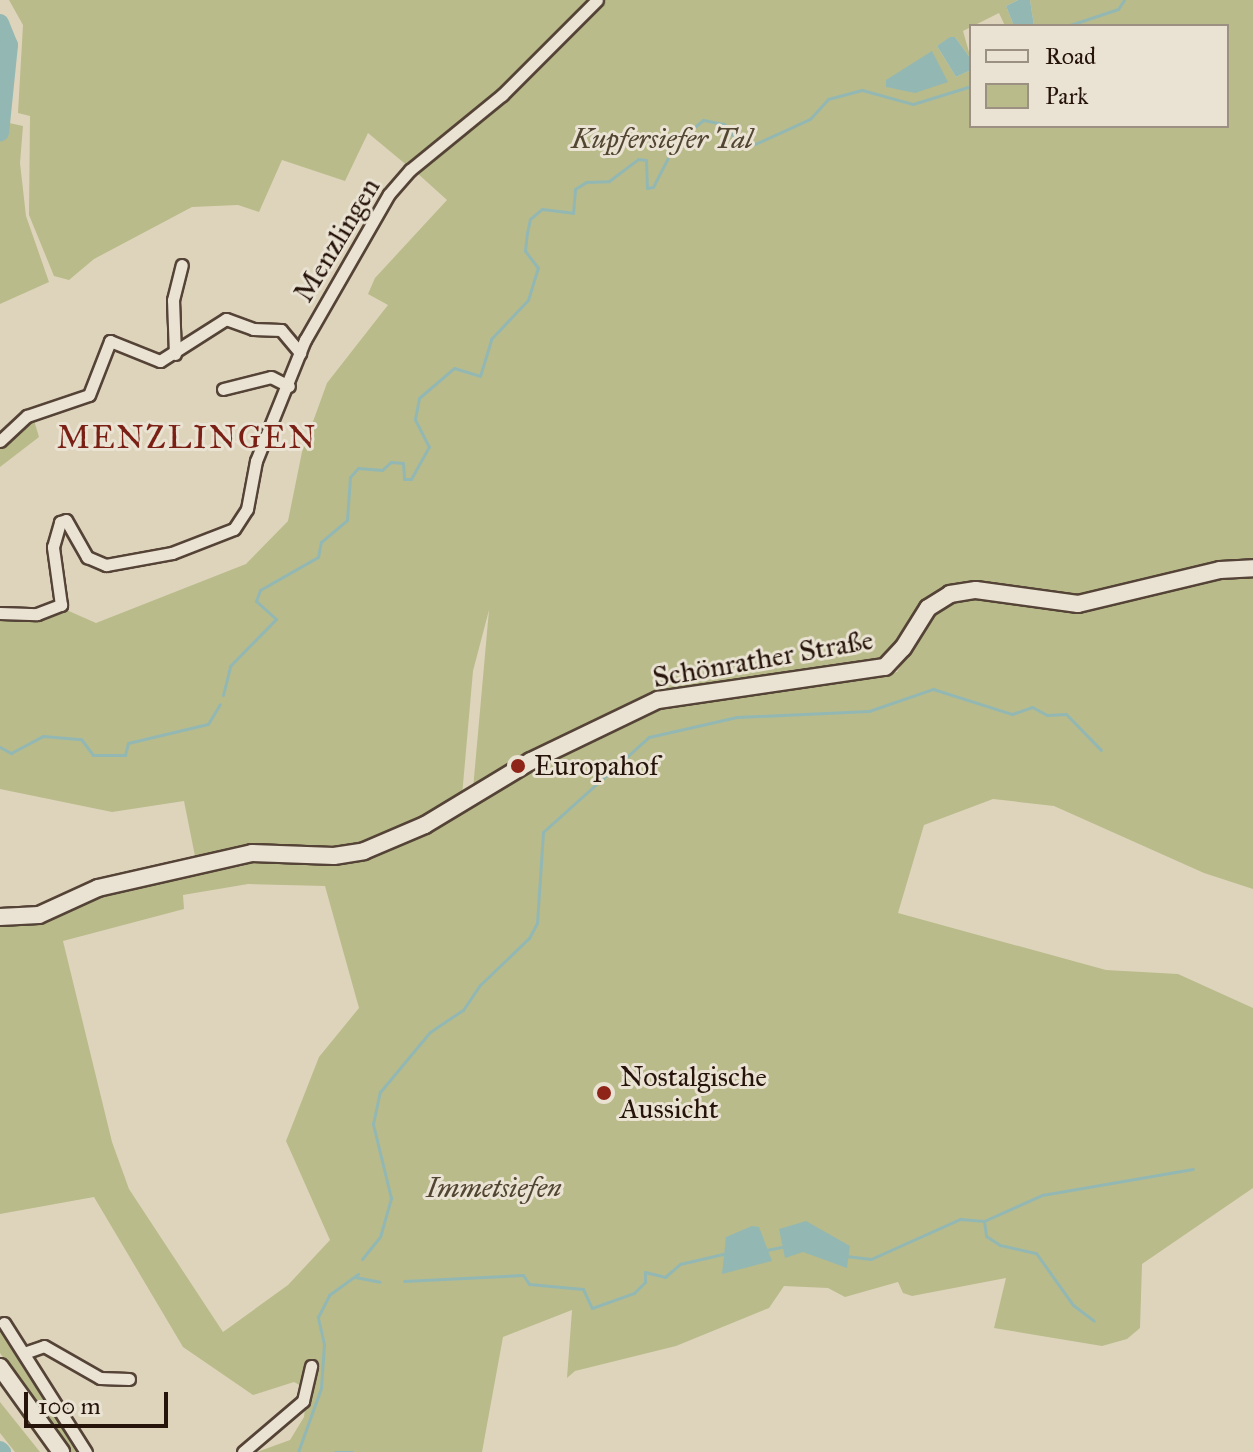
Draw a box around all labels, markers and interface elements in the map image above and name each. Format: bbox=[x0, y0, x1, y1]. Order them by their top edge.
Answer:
legend bbox=[969, 24, 1229, 128]
text: Road bbox=[1045, 41, 1096, 71]
text: Park bbox=[1045, 81, 1088, 111]
park label: Kupfersiefer Tal bbox=[571, 122, 753, 156]
street label: Menzlingen bbox=[287, 172, 387, 308]
district label: MENZLINGEN bbox=[57, 419, 317, 457]
street label: Schönrather Straße bbox=[650, 623, 876, 695]
place label: Europahof bbox=[534, 749, 659, 783]
marker: Europahof bbox=[509, 757, 527, 775]
place label: Nostalgische Aussicht bbox=[620, 1060, 767, 1126]
marker: Nostalgische Aussicht bbox=[595, 1084, 613, 1102]
park label: Immetsiefen bbox=[426, 1171, 562, 1205]
scale bar bbox=[28, 1376, 172, 1426]
text: 100 m bbox=[38, 1391, 101, 1421]

